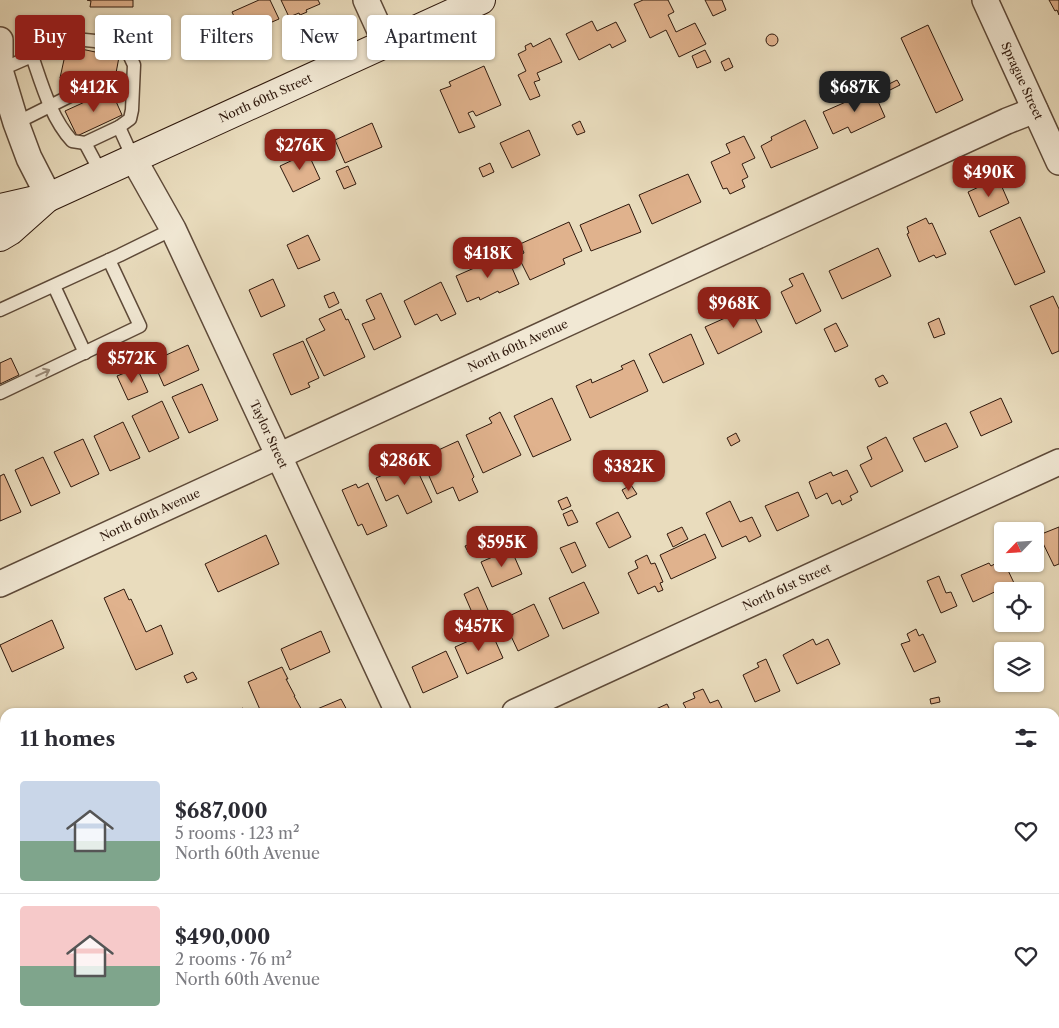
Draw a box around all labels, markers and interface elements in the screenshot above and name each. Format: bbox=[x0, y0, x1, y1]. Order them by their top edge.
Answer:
chip: Buy bbox=[15, 15, 85, 60]
chip: Rent bbox=[95, 15, 171, 60]
chip: Filters bbox=[181, 15, 272, 60]
chip: New bbox=[282, 15, 357, 60]
chip: Apartment bbox=[367, 15, 495, 60]
street label: Sprague Street bbox=[998, 40, 1047, 123]
pin: $412K bbox=[59, 70, 129, 113]
street label: North 60th Street bbox=[216, 70, 315, 126]
pin: $687K bbox=[820, 70, 890, 113]
text: $412K bbox=[70, 77, 118, 97]
text: $687K bbox=[830, 77, 880, 97]
pin: $276K bbox=[265, 128, 335, 171]
text: $276K bbox=[276, 135, 324, 155]
pin: $490K bbox=[954, 156, 1024, 198]
text: $490K bbox=[964, 162, 1014, 182]
pin: $418K bbox=[453, 236, 523, 279]
text: $418K bbox=[464, 243, 512, 263]
pin: $968K bbox=[699, 286, 769, 329]
text: $968K bbox=[709, 293, 759, 313]
street label: North 60th Avenue bbox=[465, 316, 570, 375]
pin: $572K bbox=[97, 342, 167, 384]
text: $572K bbox=[108, 348, 156, 368]
one-way arrow bbox=[35, 368, 50, 378]
street label: Taylor Street bbox=[247, 398, 292, 471]
pin: $286K bbox=[370, 444, 440, 486]
text: $286K bbox=[380, 450, 430, 470]
pin: $382K bbox=[594, 450, 664, 492]
text: $382K bbox=[604, 456, 654, 476]
street label: North 60th Avenue bbox=[97, 485, 203, 544]
north arrow bbox=[994, 522, 1044, 572]
map controls bbox=[994, 522, 1044, 692]
pin: $595K bbox=[467, 526, 537, 568]
text: $595K bbox=[478, 532, 526, 552]
street label: North 61st Street bbox=[740, 560, 834, 614]
button: locate bbox=[994, 582, 1044, 632]
pin: $457K bbox=[444, 610, 514, 652]
text: $457K bbox=[455, 616, 503, 636]
button: layers bbox=[994, 642, 1044, 692]
icon: filters bbox=[1012, 724, 1040, 752]
text: 11 homes bbox=[20, 726, 115, 751]
text: $687,000 bbox=[175, 798, 268, 823]
icon: home bbox=[60, 801, 120, 861]
icon: heart bbox=[1012, 817, 1040, 845]
text: 5 rooms · 123 m² bbox=[175, 823, 299, 843]
text: North 60th Avenue bbox=[175, 843, 320, 863]
text: $490,000 bbox=[175, 924, 270, 949]
icon: home bbox=[60, 926, 120, 986]
icon: heart bbox=[1012, 942, 1040, 970]
text: 2 rooms · 76 m² bbox=[175, 949, 292, 969]
text: North 60th Avenue bbox=[175, 969, 320, 989]

